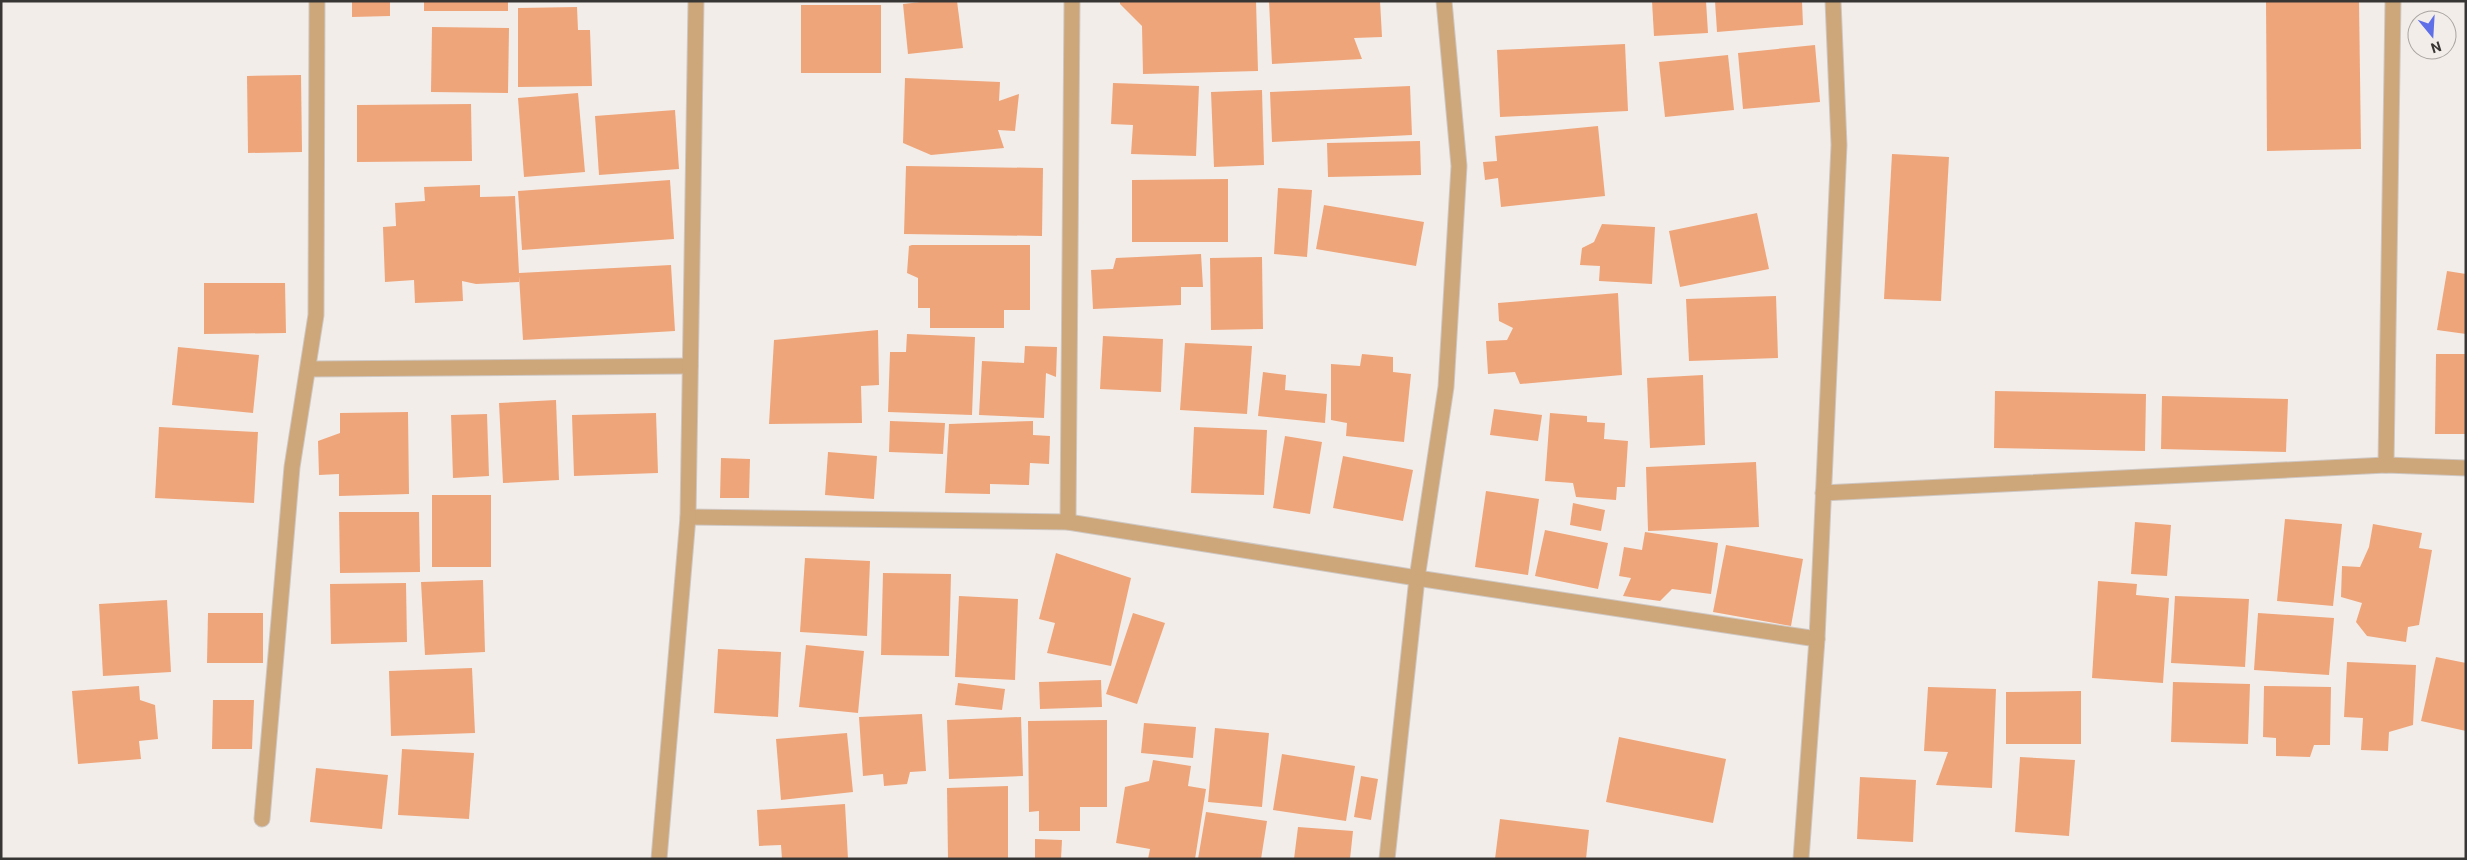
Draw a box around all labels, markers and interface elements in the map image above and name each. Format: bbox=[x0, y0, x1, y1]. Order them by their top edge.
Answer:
north arrow bbox=[2407, 10, 2457, 60]
text: N bbox=[2429, 38, 2443, 57]

